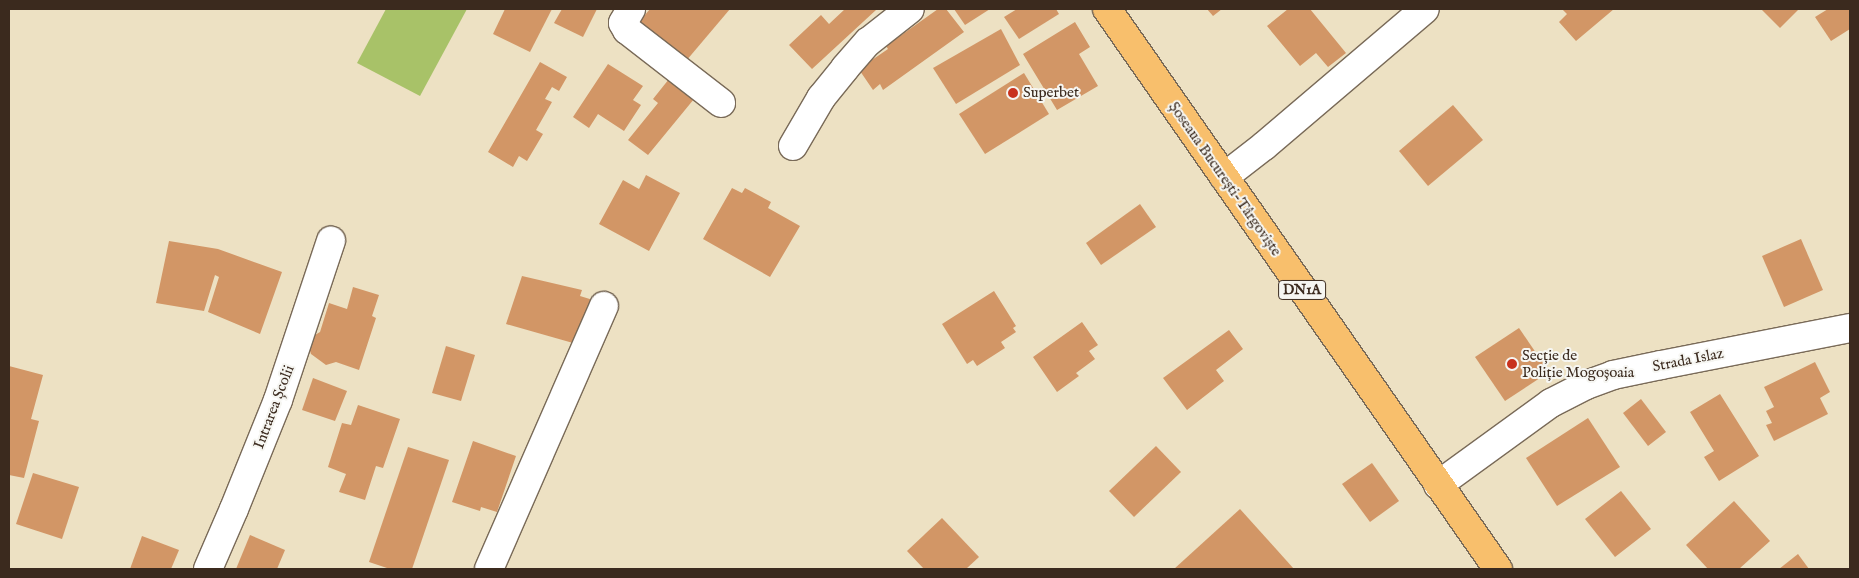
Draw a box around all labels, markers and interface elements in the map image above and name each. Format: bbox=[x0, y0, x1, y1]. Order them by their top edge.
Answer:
place label: Superbet bbox=[1023, 84, 1079, 102]
marker: Superbet bbox=[1007, 87, 1019, 99]
street label: Șoseaua București-Târgoviște bbox=[1165, 98, 1285, 260]
road number: DN1A bbox=[1277, 278, 1327, 302]
street label: Strada Islaz bbox=[1651, 344, 1725, 376]
place label: Secție de Poliție Mogoșoaia bbox=[1522, 346, 1634, 381]
marker: Secție de Poliție Mogoșoaia bbox=[1506, 358, 1518, 370]
street label: Intrarea Școlii bbox=[250, 363, 298, 451]

